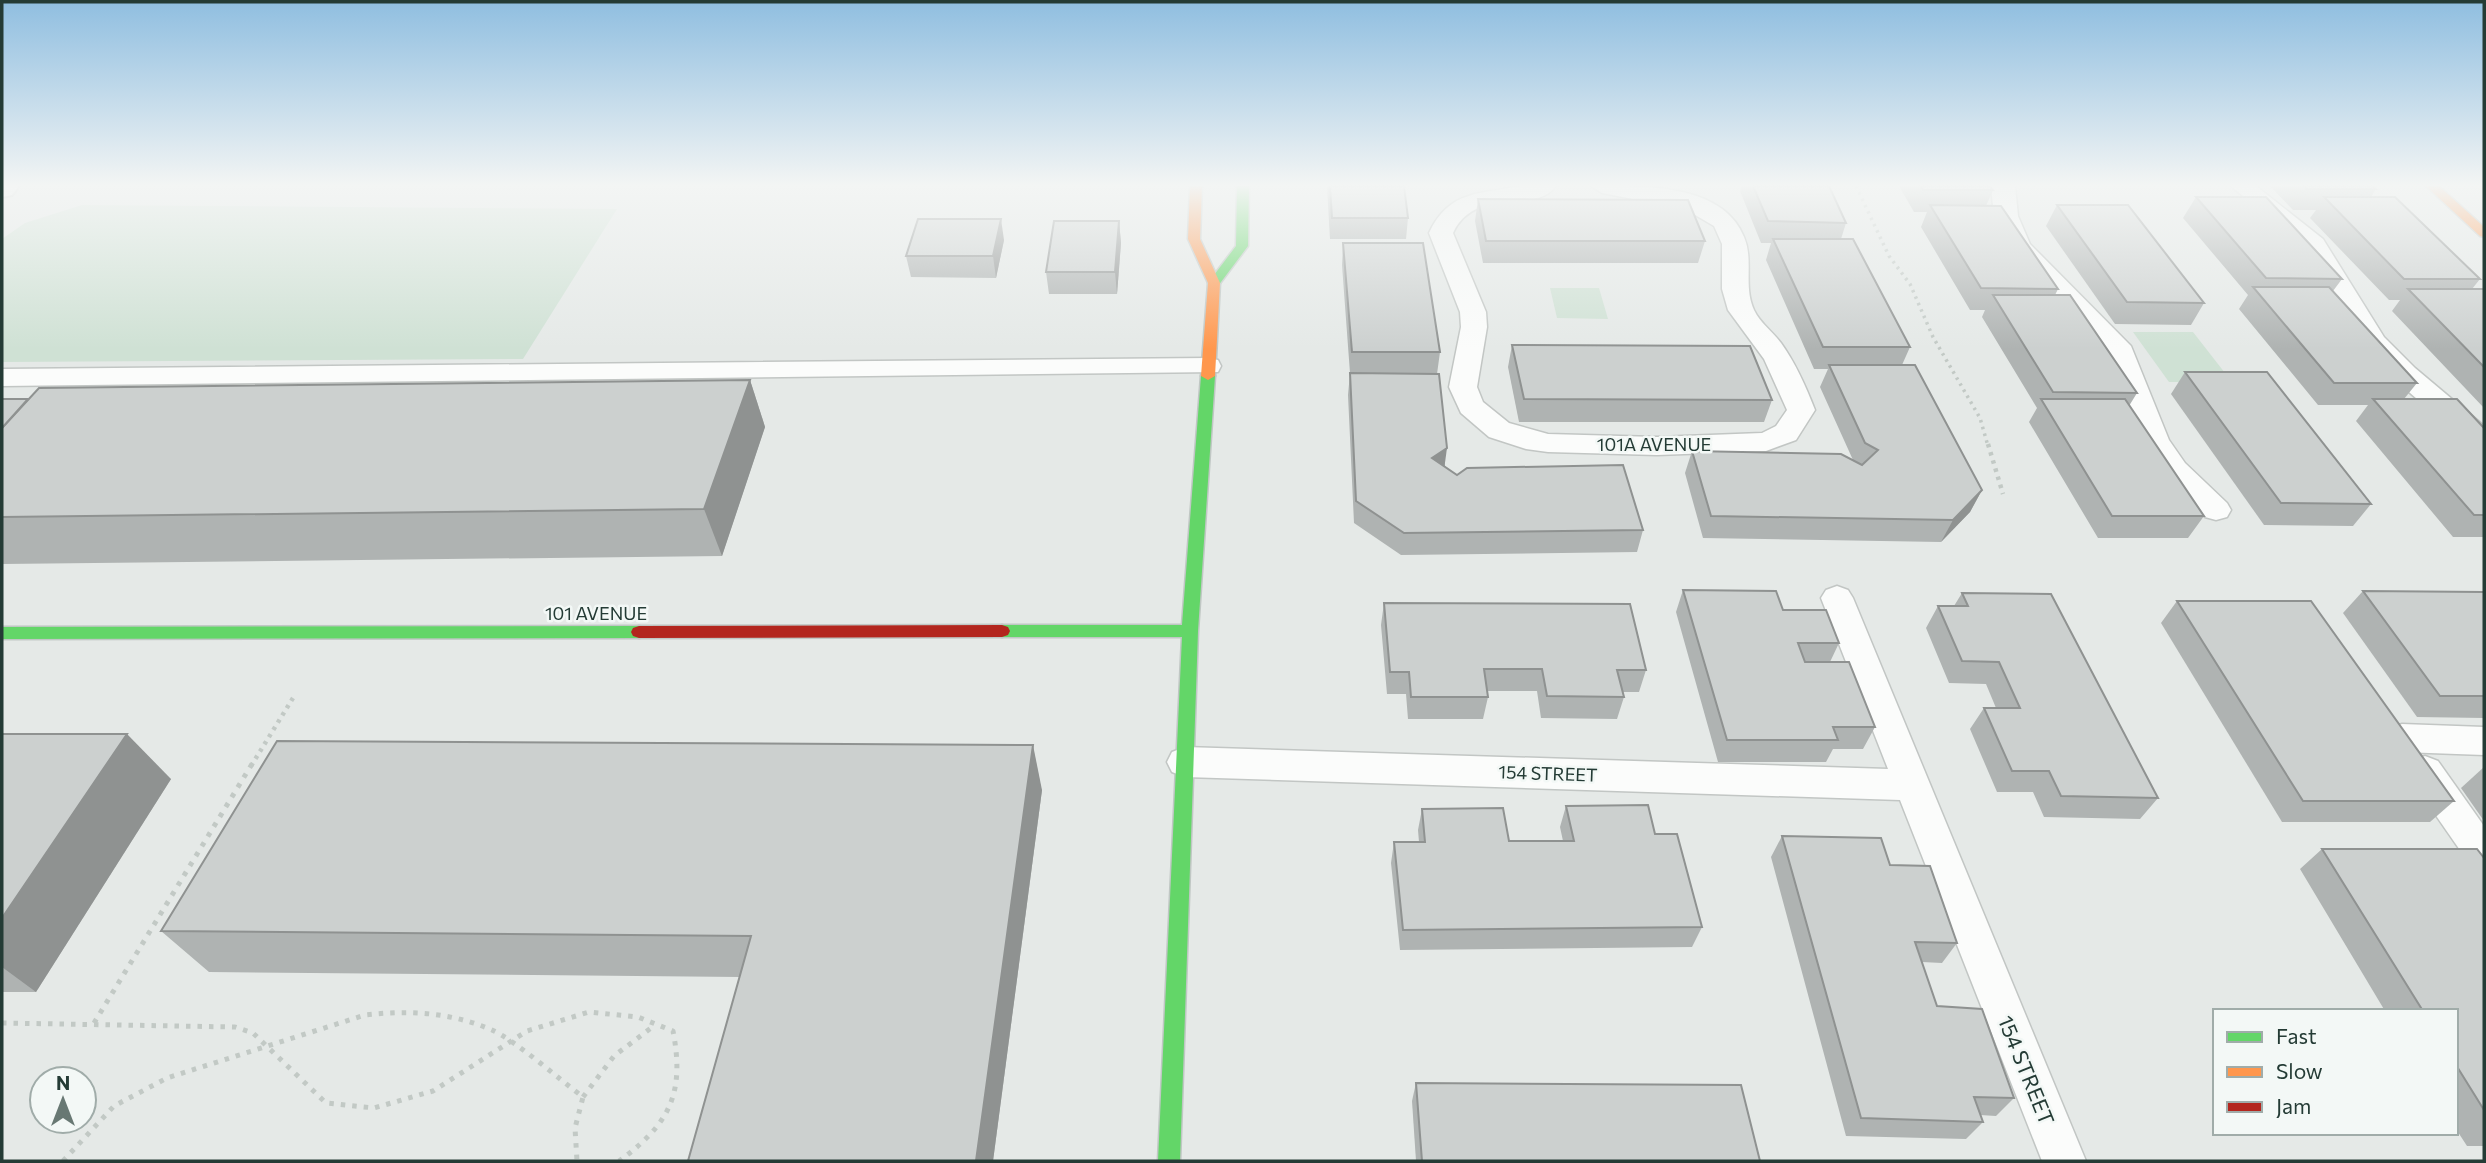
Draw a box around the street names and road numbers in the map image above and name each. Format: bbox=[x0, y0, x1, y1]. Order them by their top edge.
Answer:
street label: 101A AVENUE bbox=[1597, 433, 1711, 455]
street label: 101 AVENUE bbox=[545, 602, 647, 624]
street label: 154 STREET bbox=[1498, 760, 1598, 786]
street label: 154 STREET bbox=[1994, 1012, 2060, 1128]

